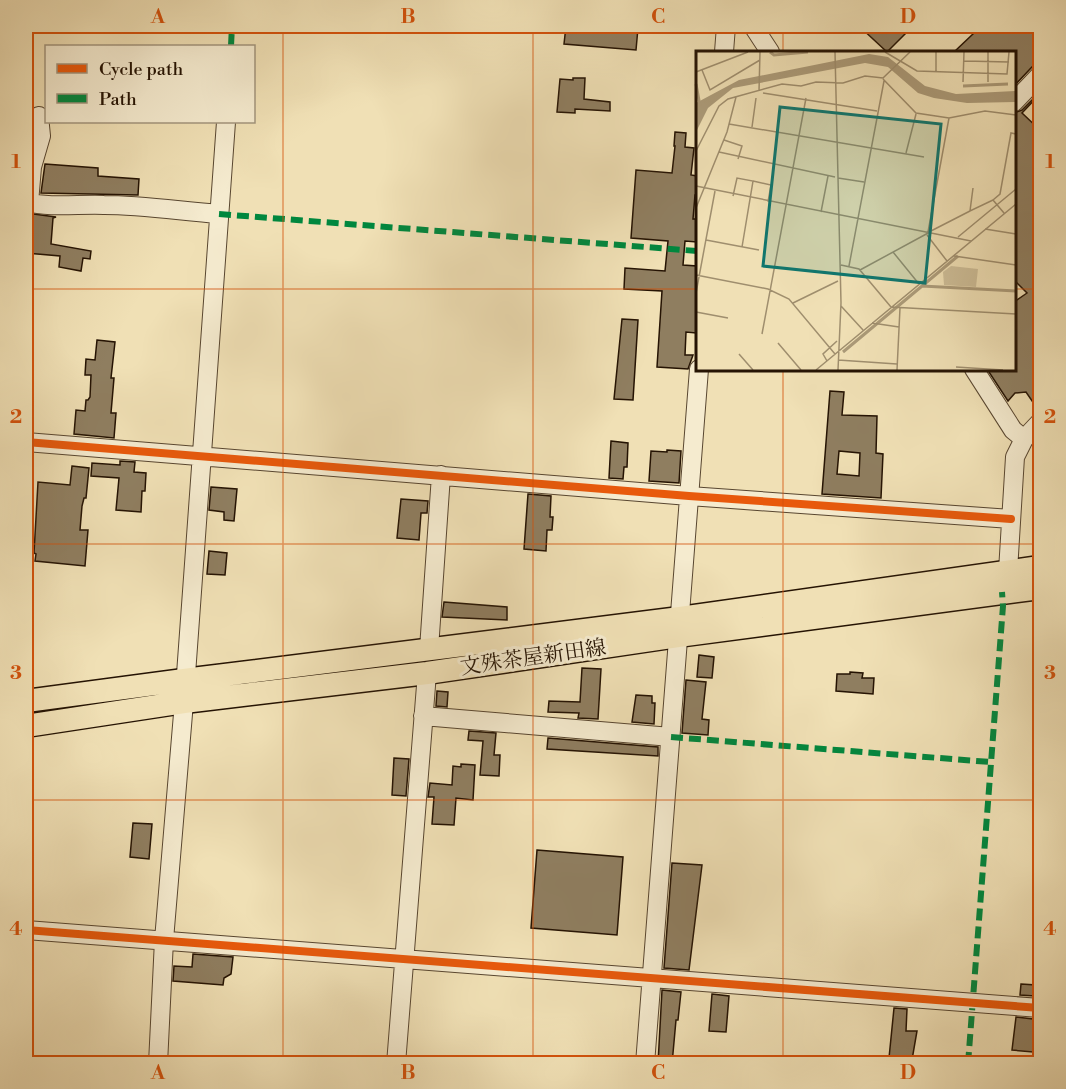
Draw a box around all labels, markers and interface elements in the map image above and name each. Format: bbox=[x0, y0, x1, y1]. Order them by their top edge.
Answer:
text: A bbox=[150, 5, 166, 30]
text: B bbox=[400, 5, 416, 30]
text: C bbox=[651, 5, 665, 30]
text: D bbox=[900, 5, 916, 30]
legend bbox=[45, 45, 255, 123]
inset map bbox=[696, 51, 1015, 370]
text: Cycle path bbox=[99, 58, 183, 81]
text: Path bbox=[99, 88, 137, 111]
text: 1 bbox=[11, 150, 21, 175]
text: 1 bbox=[1045, 150, 1055, 175]
text: 2 bbox=[10, 405, 22, 430]
text: 2 bbox=[1044, 405, 1056, 430]
street label: 文殊茶屋新田線 bbox=[459, 635, 608, 681]
text: 3 bbox=[10, 661, 22, 686]
text: 3 bbox=[1044, 661, 1056, 686]
text: 4 bbox=[9, 917, 23, 942]
text: 4 bbox=[1043, 917, 1057, 942]
text: A bbox=[150, 1061, 166, 1086]
text: B bbox=[400, 1061, 416, 1086]
text: C bbox=[651, 1061, 665, 1086]
text: D bbox=[900, 1061, 916, 1086]

